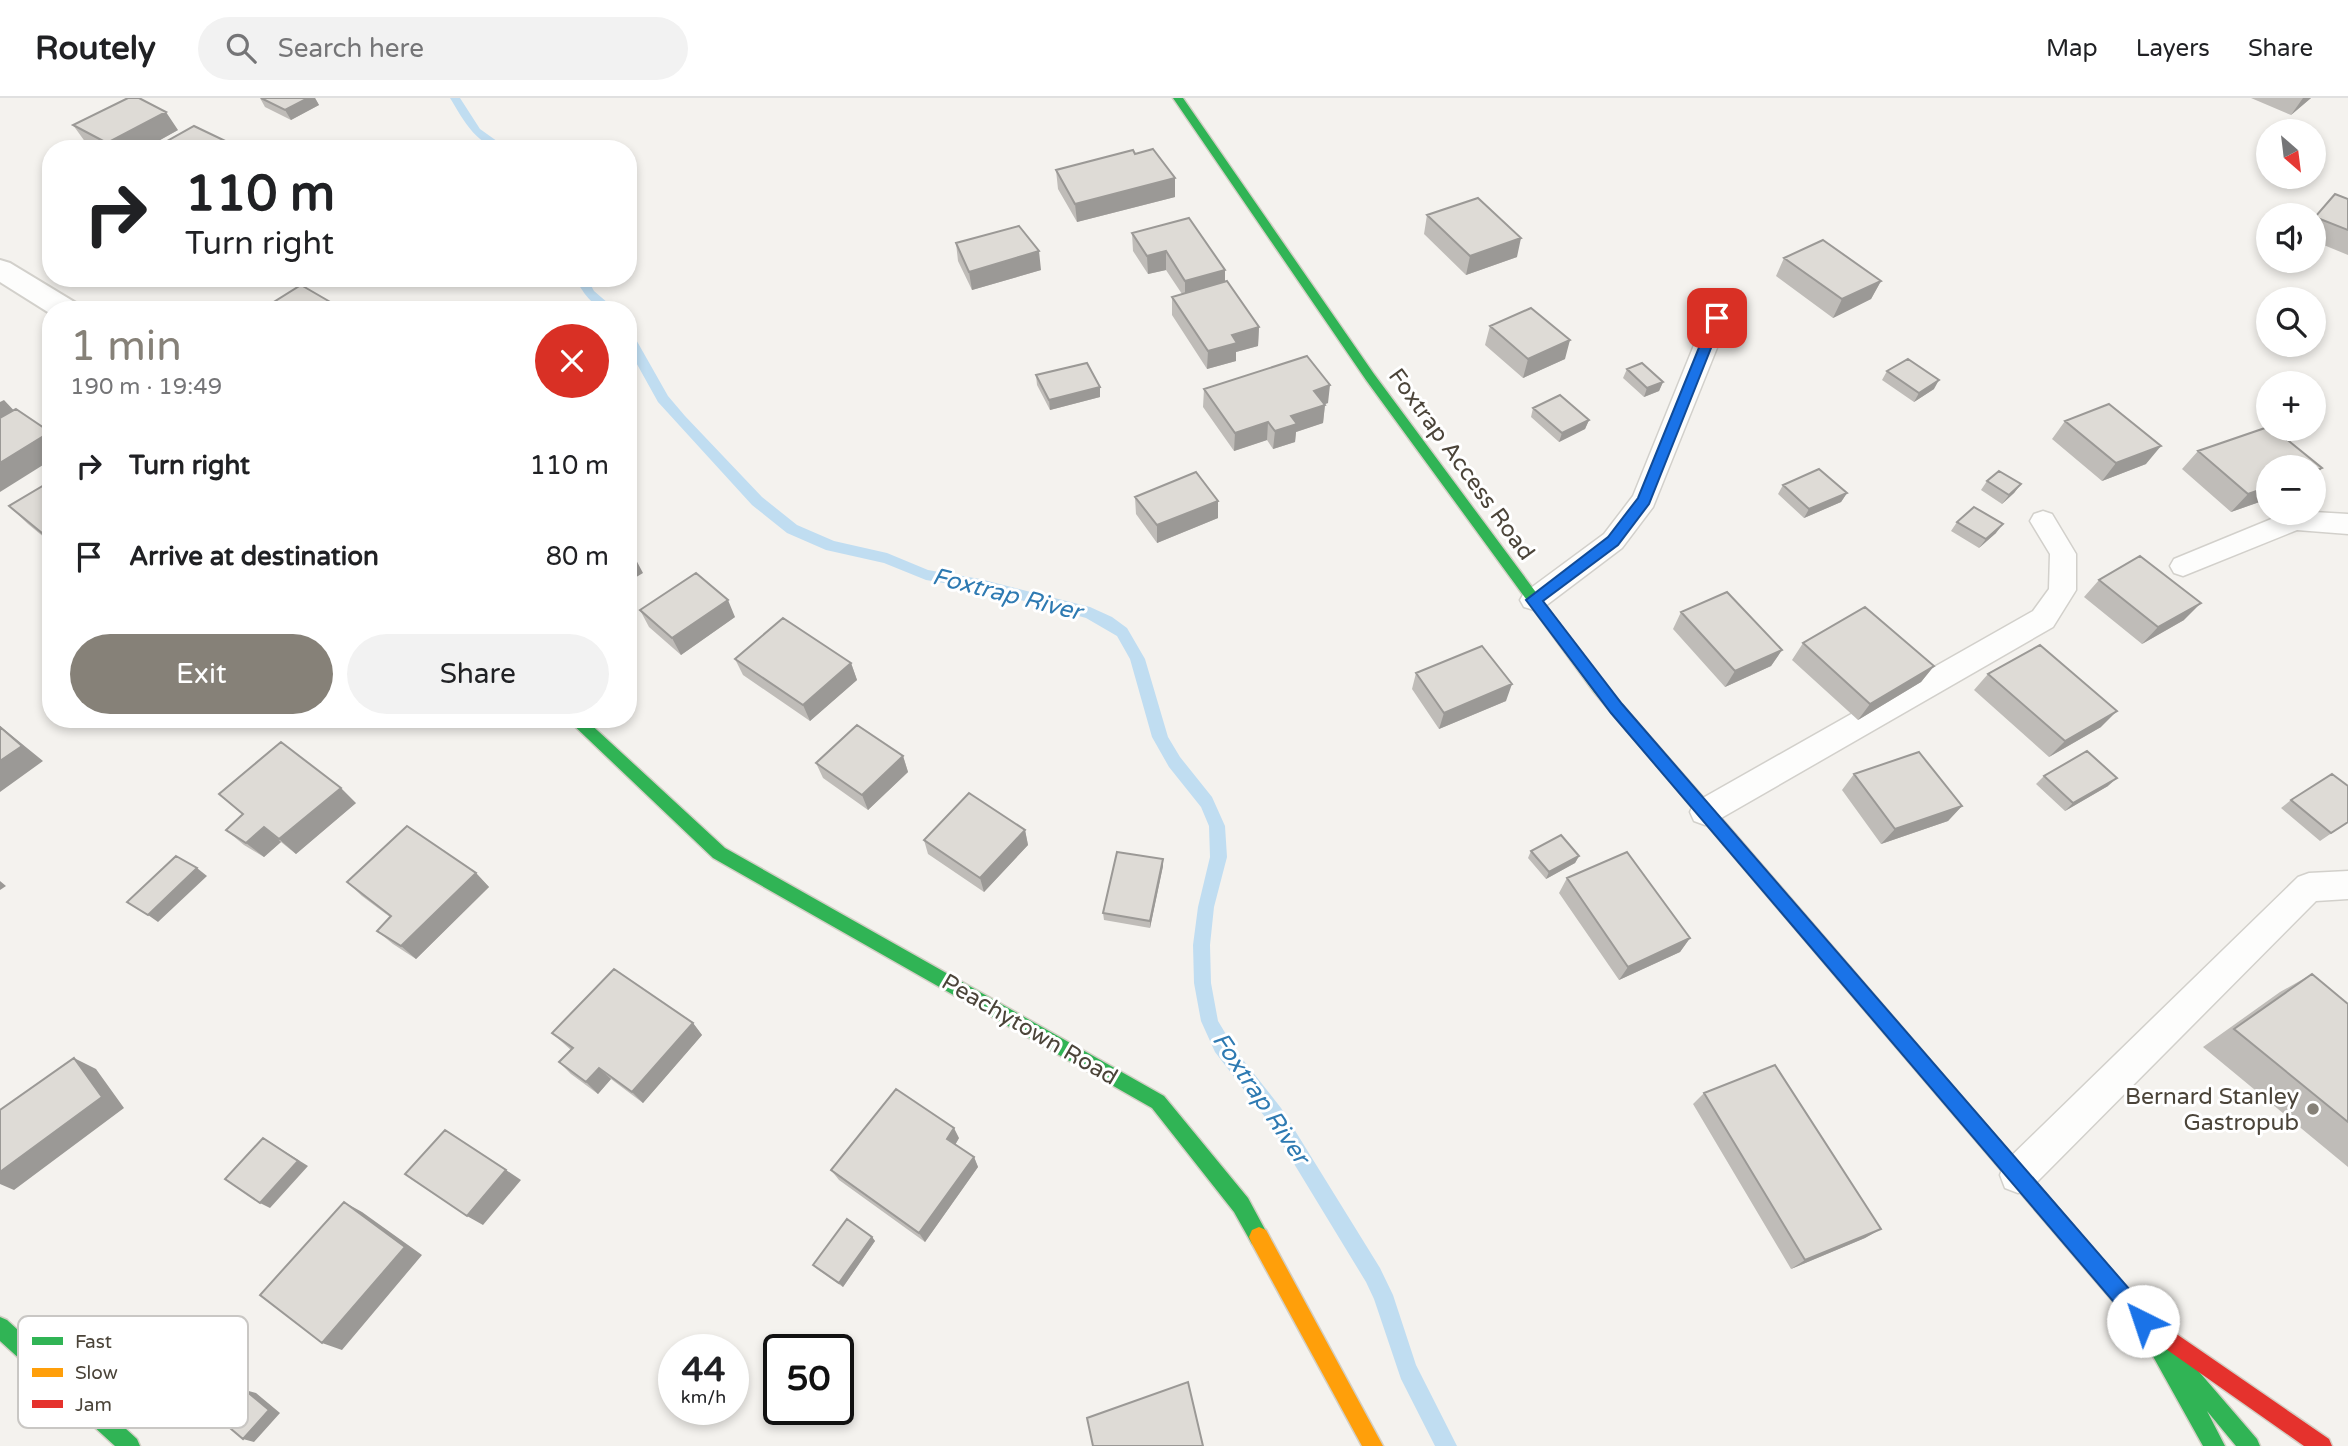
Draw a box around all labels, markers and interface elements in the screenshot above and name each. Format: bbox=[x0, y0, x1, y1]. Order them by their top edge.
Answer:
search box bbox=[198, 17, 688, 80]
text: Routely bbox=[35, 29, 156, 68]
icon: search bbox=[222, 29, 260, 67]
text: Search here bbox=[278, 33, 424, 64]
text: Map bbox=[2046, 34, 2098, 63]
text: Layers bbox=[2136, 34, 2210, 63]
text: Share bbox=[2248, 34, 2313, 63]
north arrow bbox=[2256, 119, 2326, 189]
map controls bbox=[2256, 119, 2326, 525]
text: 110 m bbox=[185, 165, 335, 224]
icon: right bbox=[70, 168, 161, 259]
button: sound bbox=[2256, 203, 2326, 273]
text: Turn right bbox=[185, 225, 334, 263]
button: search bbox=[2256, 287, 2326, 357]
pin bbox=[1687, 288, 1747, 348]
icon: arrive bbox=[1698, 299, 1736, 337]
text: 1 min bbox=[70, 321, 182, 372]
button: close bbox=[535, 324, 609, 398]
street label: Foxtrap Access Road bbox=[1382, 363, 1540, 566]
button: + bbox=[2256, 371, 2326, 441]
text: 190 m · 19:49 bbox=[70, 373, 222, 401]
icon: right bbox=[70, 447, 108, 485]
text: Turn right bbox=[129, 450, 250, 481]
text: 110 m bbox=[529, 450, 609, 481]
button: − bbox=[2256, 455, 2326, 525]
icon: arrive bbox=[70, 538, 108, 576]
text: Arrive at destination bbox=[129, 541, 379, 572]
text: 80 m bbox=[546, 541, 609, 572]
water label: Foxtrap River bbox=[929, 562, 1087, 628]
button: Exit bbox=[70, 634, 333, 714]
button: Share bbox=[347, 634, 609, 714]
street label: Peachytown Road bbox=[937, 968, 1122, 1092]
water label: Foxtrap River bbox=[1206, 1027, 1317, 1172]
place label: Bernard Stanley Gastropub bbox=[2125, 1083, 2299, 1137]
marker: Bernard Stanley Gastropub bbox=[2305, 1101, 2321, 1117]
position arrow bbox=[2106, 1284, 2180, 1358]
legend bbox=[18, 1316, 248, 1428]
text: Fast bbox=[75, 1331, 112, 1353]
speed limit sign: 50 bbox=[763, 1334, 854, 1425]
text: 44 bbox=[682, 1349, 725, 1391]
text: Slow bbox=[75, 1362, 118, 1384]
text: km/h bbox=[681, 1386, 726, 1408]
text: Jam bbox=[75, 1394, 112, 1416]

